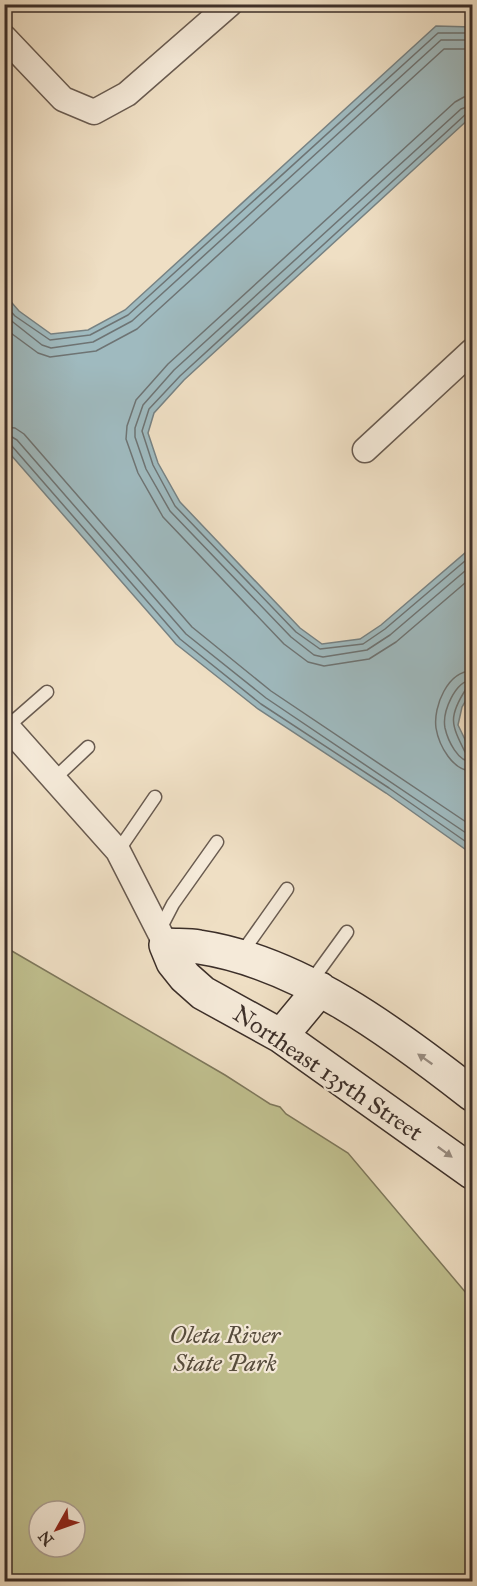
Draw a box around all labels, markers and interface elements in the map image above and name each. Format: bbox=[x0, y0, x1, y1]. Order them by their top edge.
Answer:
street label: Northeast 135th Street bbox=[227, 998, 429, 1148]
one-way arrow bbox=[418, 1053, 434, 1065]
one-way arrow bbox=[437, 1145, 452, 1157]
park label: Oleta River State Park bbox=[170, 1320, 282, 1378]
north arrow bbox=[27, 1499, 87, 1559]
text: N bbox=[34, 1527, 58, 1550]

